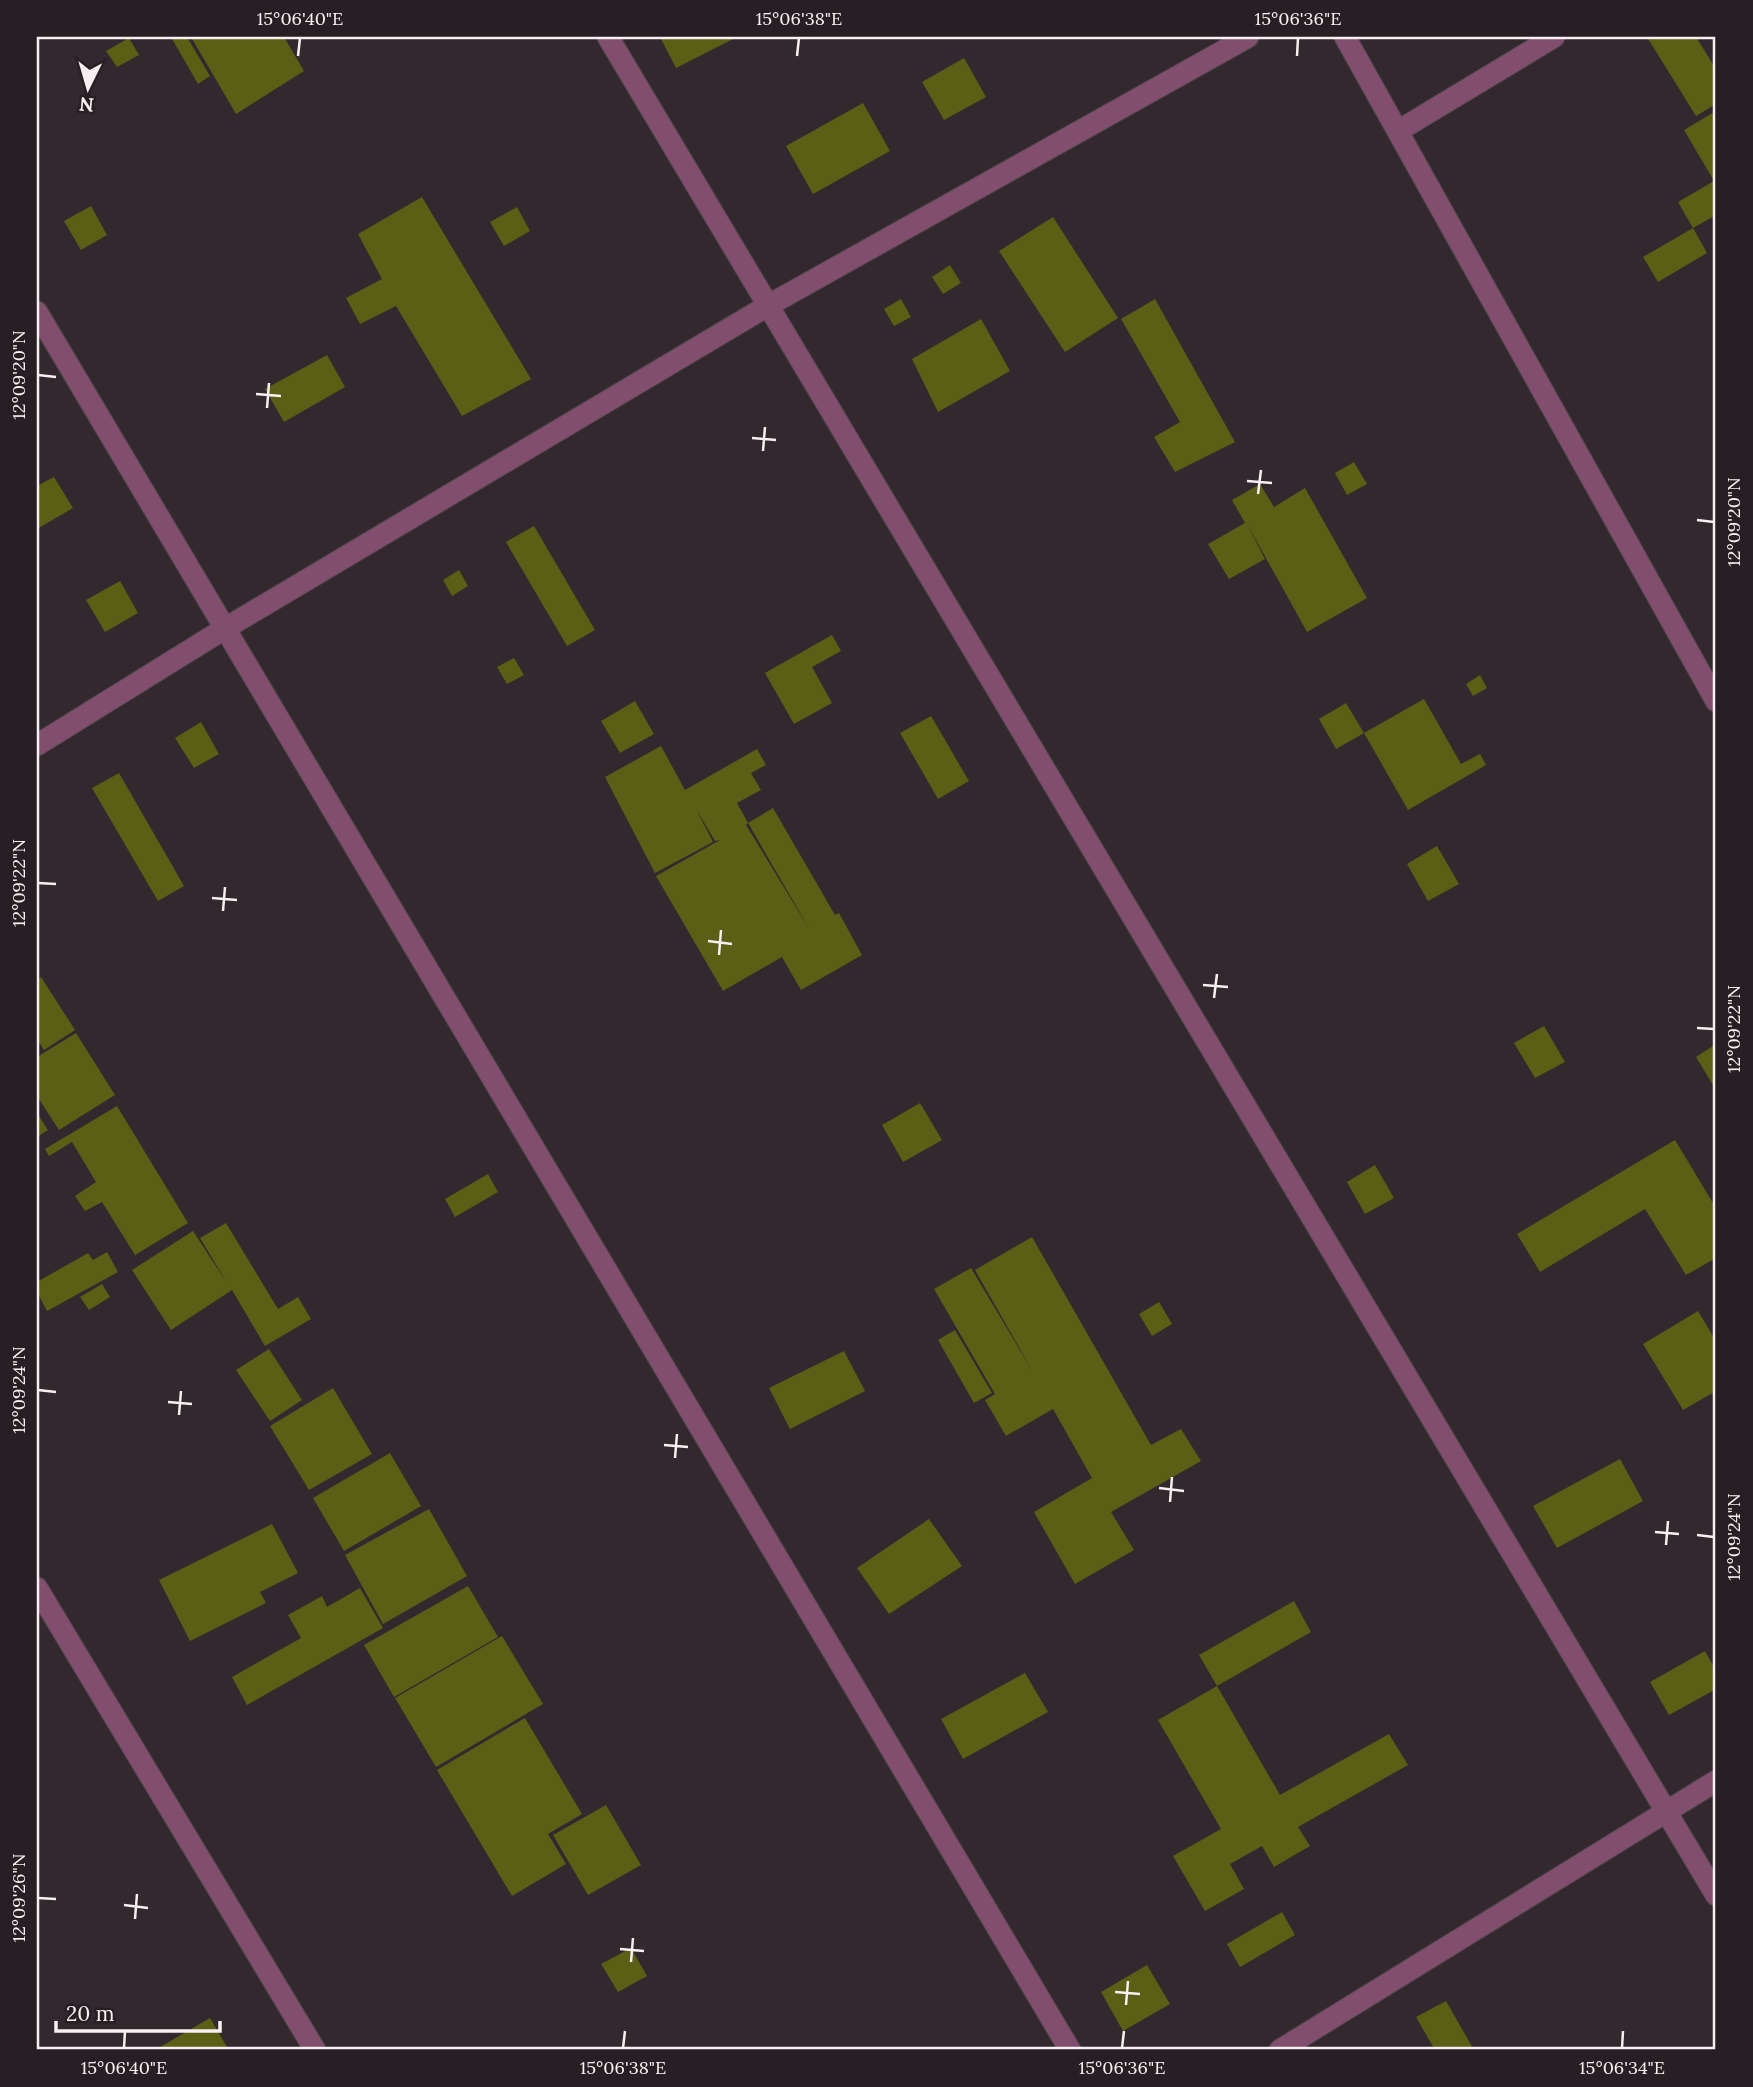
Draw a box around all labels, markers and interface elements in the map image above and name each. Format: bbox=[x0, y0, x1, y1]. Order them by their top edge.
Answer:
text: 15°06'40"E bbox=[257, 7, 343, 30]
text: 15°06'38"E bbox=[756, 7, 842, 30]
text: 15°06'36"E bbox=[1255, 7, 1341, 30]
north arrow bbox=[52, 52, 122, 122]
text: N bbox=[78, 92, 95, 118]
text: 12°09'20"N bbox=[7, 330, 30, 420]
text: 12°09'20"N bbox=[1722, 477, 1745, 567]
text: 12°09'22"N bbox=[7, 839, 30, 927]
text: 12°09'22"N bbox=[1722, 985, 1745, 1073]
text: 12°09'24"N bbox=[7, 1346, 30, 1434]
text: 12°09'24"N bbox=[1722, 1493, 1745, 1581]
text: 12°09'26"N bbox=[7, 1854, 30, 1942]
scale bar bbox=[56, 1989, 220, 2033]
text: 20 m bbox=[66, 2000, 115, 2027]
text: 15°06'40"E bbox=[81, 2056, 167, 2079]
text: 15°06'38"E bbox=[580, 2056, 666, 2079]
text: 15°06'36"E bbox=[1079, 2056, 1165, 2079]
text: 15°06'34"E bbox=[1579, 2056, 1665, 2079]

